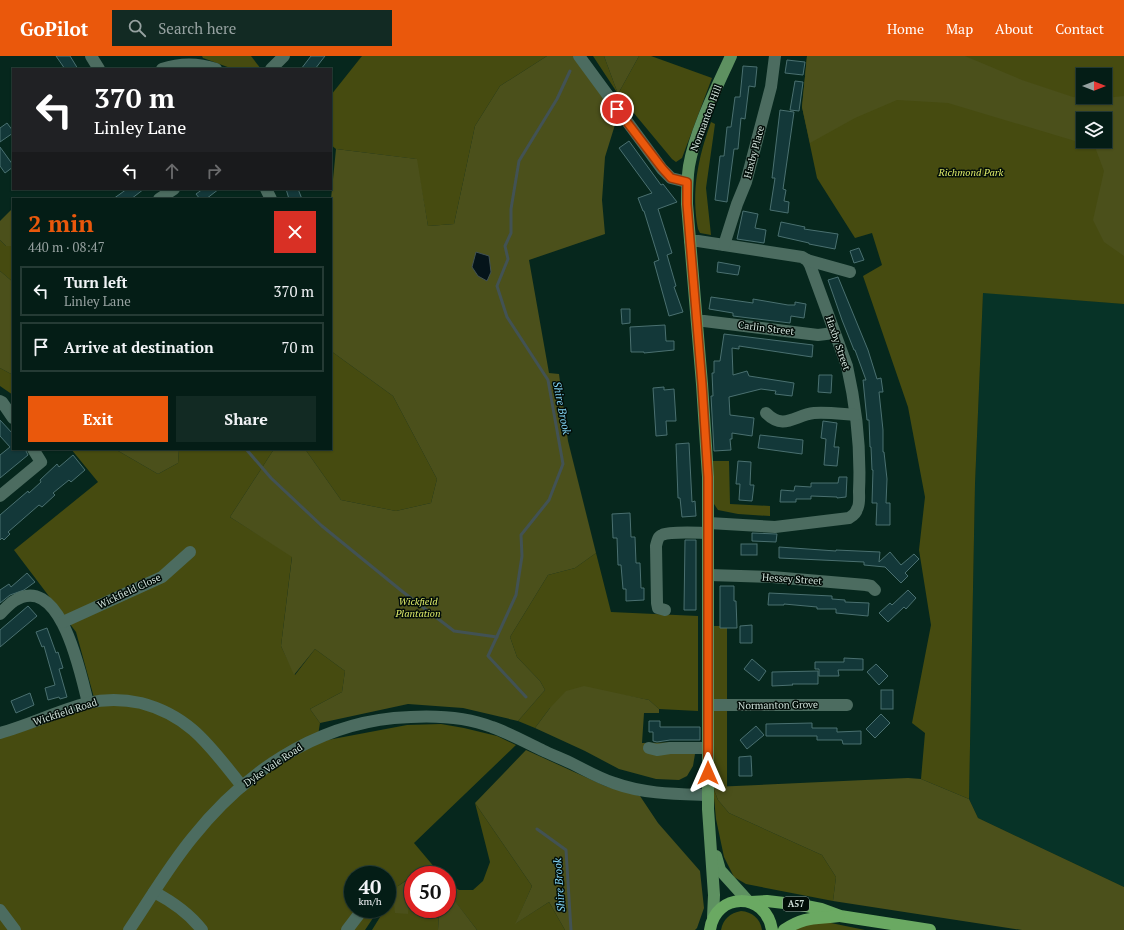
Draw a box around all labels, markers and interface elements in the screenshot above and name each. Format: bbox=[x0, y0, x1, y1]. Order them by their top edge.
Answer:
search box bbox=[112, 10, 392, 46]
text: GoPilot bbox=[20, 16, 88, 41]
icon: search bbox=[126, 17, 148, 39]
text: Search here bbox=[158, 18, 236, 38]
text: Home bbox=[887, 19, 924, 38]
text: Map bbox=[946, 19, 973, 38]
text: About bbox=[995, 19, 1033, 38]
text: Contact bbox=[1055, 19, 1104, 38]
north arrow bbox=[1076, 68, 1112, 104]
map controls bbox=[1076, 68, 1112, 148]
text: 370 m bbox=[94, 79, 175, 116]
street label: Normanton Hill bbox=[687, 83, 725, 153]
icon: left bbox=[28, 84, 80, 136]
pin bbox=[600, 92, 634, 126]
icon: arrive bbox=[606, 98, 628, 120]
button: layers bbox=[1076, 112, 1112, 148]
text: Linley Lane bbox=[94, 115, 186, 139]
street label: Haxby Place bbox=[741, 124, 767, 180]
icon: left bbox=[119, 160, 141, 182]
icon: ahead bbox=[161, 160, 183, 182]
icon: right bbox=[203, 160, 225, 182]
park label: Richmond Park bbox=[938, 166, 1004, 179]
text: 2 min bbox=[28, 207, 94, 239]
button: close bbox=[274, 211, 316, 253]
text: 440 m · 08:47 bbox=[28, 238, 105, 256]
text: Turn left bbox=[64, 272, 128, 292]
icon: left bbox=[30, 280, 52, 302]
text: 370 m bbox=[273, 281, 314, 301]
text: Linley Lane bbox=[64, 292, 131, 310]
street label: Haxby Street bbox=[823, 314, 854, 372]
street label: Carlin Street bbox=[737, 318, 795, 338]
icon: arrive bbox=[30, 336, 52, 358]
text: Arrive at destination bbox=[64, 337, 214, 357]
text: 70 m bbox=[281, 337, 314, 357]
water label: Shire Brook bbox=[550, 380, 574, 437]
button: Exit bbox=[28, 396, 168, 442]
button: Share bbox=[176, 396, 316, 442]
street label: Hessey Street bbox=[762, 570, 823, 588]
street label: Wickfield Close bbox=[95, 571, 163, 611]
park label: Wickfield Plantation bbox=[395, 595, 440, 620]
street label: Wickfield Road bbox=[31, 695, 99, 728]
street label: Normanton Grove bbox=[738, 698, 818, 712]
street label: Dyke Vale Road bbox=[241, 740, 305, 789]
position arrow bbox=[687, 752, 729, 794]
water label: Shire Brook bbox=[550, 857, 568, 912]
speed limit sign: 50 bbox=[404, 866, 456, 918]
text: 40 bbox=[359, 873, 381, 900]
text: km/h bbox=[358, 895, 382, 908]
road number: A57 bbox=[783, 897, 809, 911]

